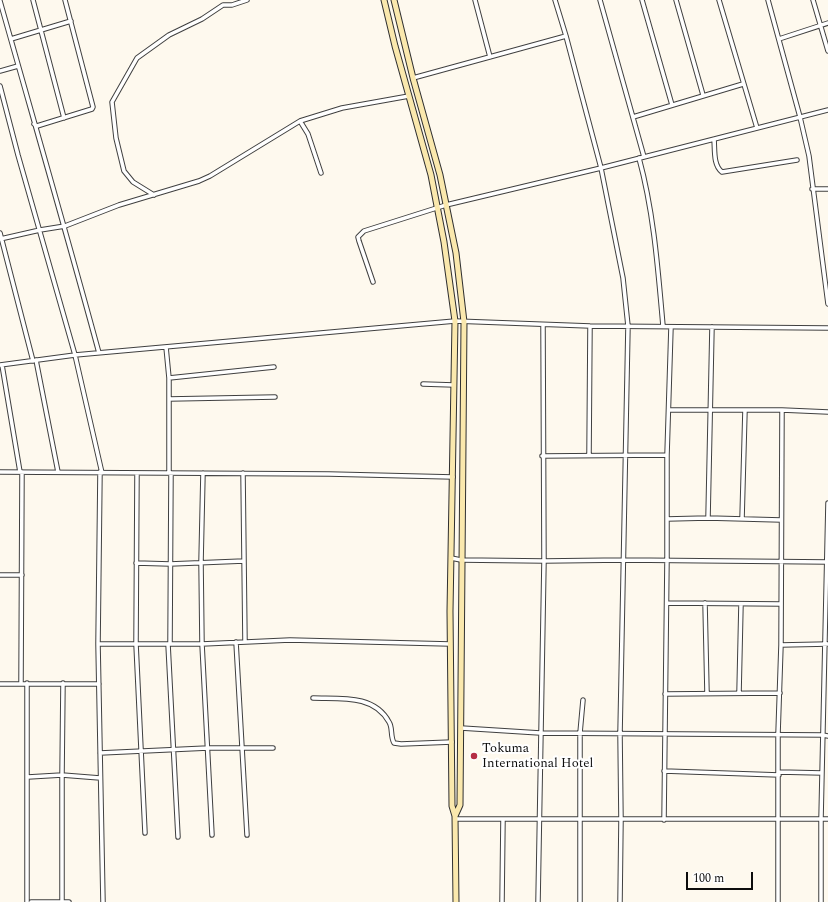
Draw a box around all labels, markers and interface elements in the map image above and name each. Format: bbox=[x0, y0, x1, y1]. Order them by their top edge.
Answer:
place label: Tokuma International Hotel bbox=[482, 741, 593, 772]
marker: Tokuma International Hotel bbox=[469, 751, 479, 761]
scale bar bbox=[688, 864, 755, 890]
text: 100 m bbox=[693, 869, 724, 888]

